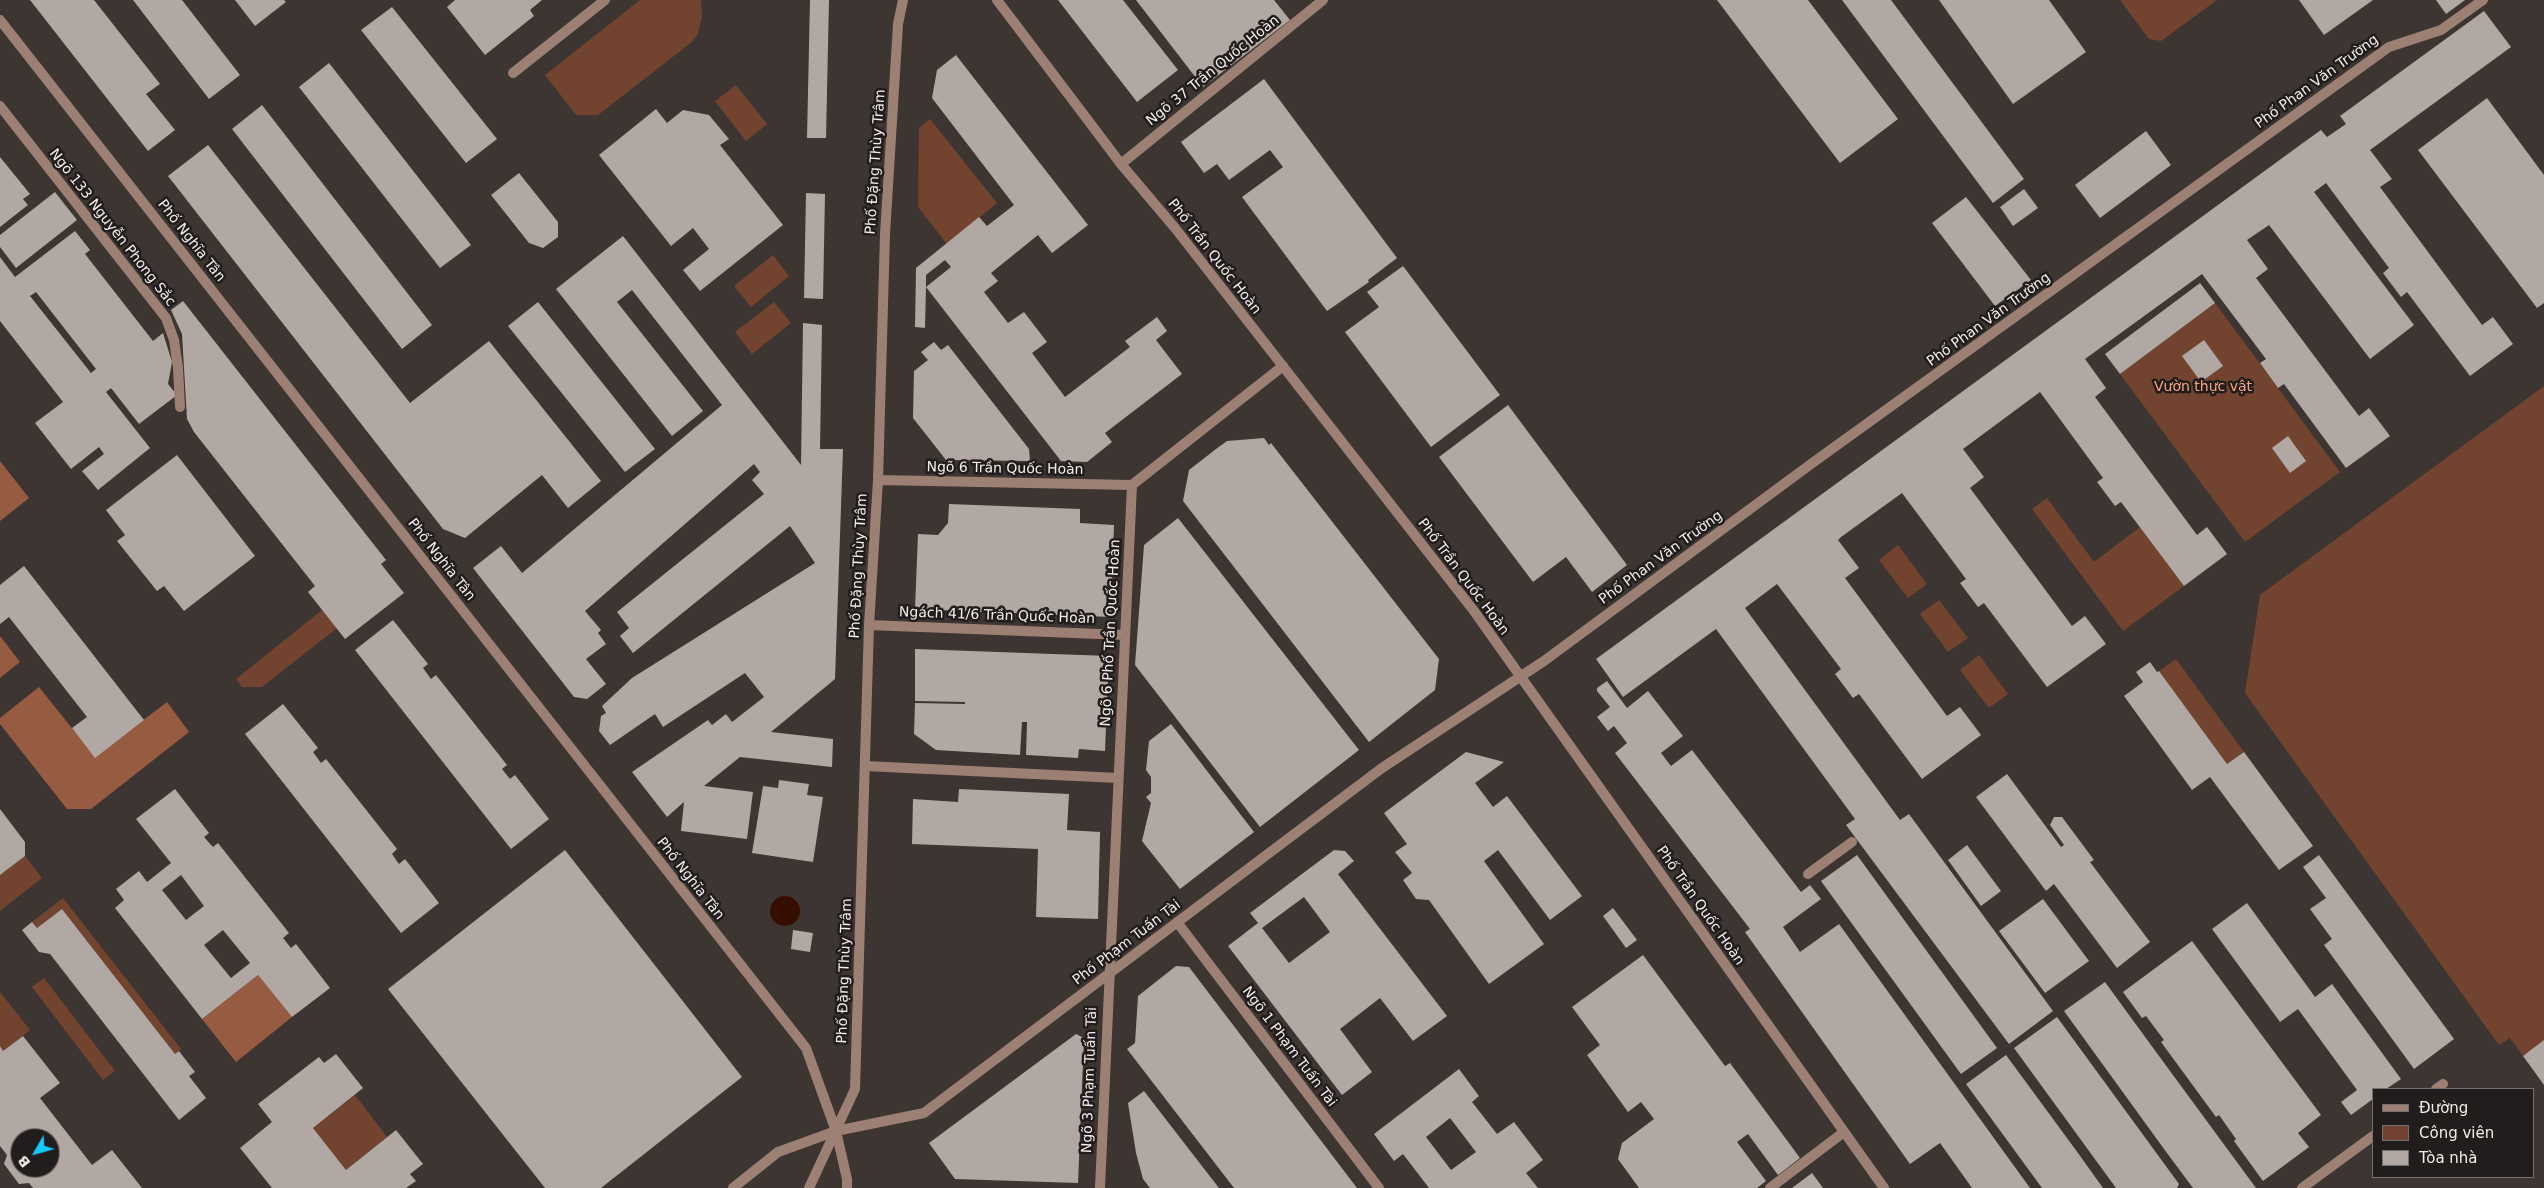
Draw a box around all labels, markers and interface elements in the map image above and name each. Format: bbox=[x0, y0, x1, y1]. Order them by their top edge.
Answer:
street label: Ngõ 37 Trần Quốc Hoàn bbox=[1143, 12, 1283, 130]
street label: Phố Phan Văn Trường bbox=[2252, 32, 2382, 132]
street label: Phố Đặng Thùy Trâm bbox=[863, 89, 889, 235]
street label: Ngõ 133 Nguyễn Phong Sắc bbox=[45, 146, 179, 310]
street label: Phố Nghĩa Tân bbox=[154, 196, 228, 286]
street label: Phố Trần Quốc Hoàn bbox=[1164, 196, 1264, 318]
street label: Phố Phan Văn Trường bbox=[1924, 270, 2054, 370]
park label: Vườn thực vật bbox=[2154, 379, 2252, 395]
street label: Ngõ 6 Trần Quốc Hoàn bbox=[926, 459, 1084, 479]
street label: Phố Đặng Thùy Trâm bbox=[847, 493, 871, 639]
street label: Phố Phan Văn Trường bbox=[1596, 508, 1726, 608]
street label: Phố Nghĩa Tân bbox=[404, 515, 478, 605]
street label: Phố Trần Quốc Hoàn bbox=[1414, 515, 1512, 639]
street label: Ngõ 6 Phố Trần Quốc Hoàn bbox=[1098, 539, 1124, 727]
street label: Ngách 41/6 Trần Quốc Hoàn bbox=[899, 604, 1095, 628]
street label: Phố Nghĩa Tân bbox=[653, 834, 727, 924]
street label: Phố Trần Quốc Hoàn bbox=[1653, 843, 1747, 969]
street label: Phố Phạm Tuấn Tài bbox=[1070, 897, 1184, 989]
street label: Phố Đặng Thùy Trâm bbox=[834, 898, 856, 1044]
street label: Ngõ 1 Phạm Tuấn Tài bbox=[1238, 984, 1340, 1110]
street label: Ngõ 3 Phạm Tuấn Tài bbox=[1079, 1007, 1101, 1153]
legend bbox=[2372, 1088, 2534, 1178]
text: Đường bbox=[2419, 1099, 2468, 1117]
text: Công viên bbox=[2419, 1124, 2494, 1142]
north arrow bbox=[10, 1128, 60, 1178]
text: Tòa nhà bbox=[2419, 1149, 2478, 1167]
text: B bbox=[14, 1152, 34, 1171]

